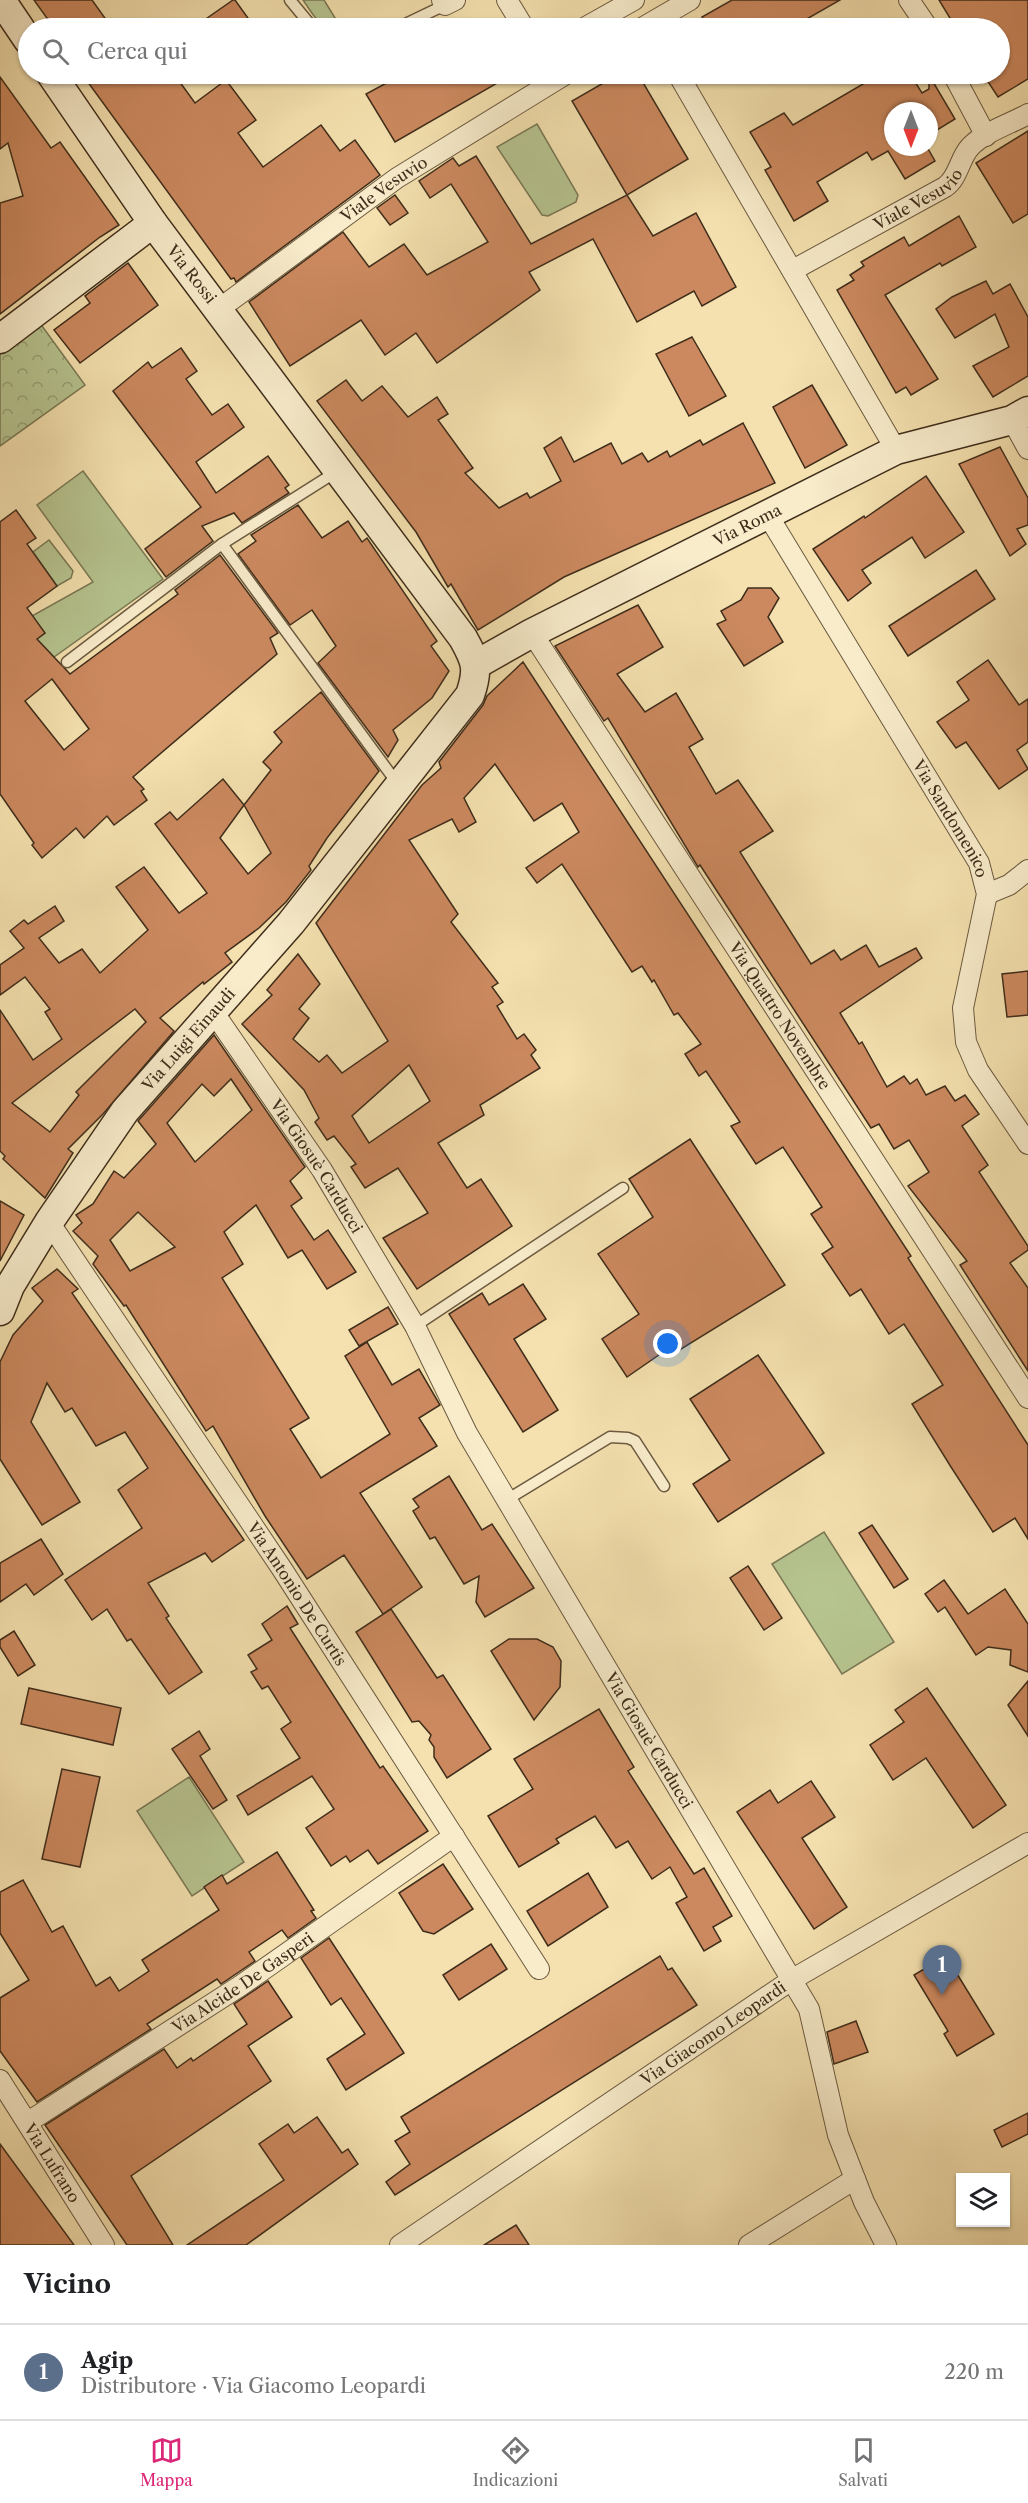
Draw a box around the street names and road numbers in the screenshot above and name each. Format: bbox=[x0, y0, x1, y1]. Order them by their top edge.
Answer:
street label: Viale Vesuvio bbox=[336, 152, 431, 227]
street label: Viale Vesuvio bbox=[869, 165, 967, 235]
street label: Via Rossi bbox=[162, 240, 221, 307]
street label: Via Roma bbox=[709, 499, 785, 551]
street label: Via Sandomenico bbox=[908, 755, 992, 880]
street label: Via Quattro Novembre bbox=[724, 937, 835, 1093]
street label: Via Luigi Einaudi bbox=[137, 984, 239, 1096]
street label: Via Giosuè Carducci bbox=[266, 1094, 367, 1237]
street label: Via Antonio De Curtis bbox=[243, 1517, 351, 1669]
street label: Via Giosuè Carducci bbox=[601, 1667, 698, 1812]
street label: Via Alcide De Gasperi bbox=[167, 1928, 317, 2038]
street label: Via Giacomo Leopardi bbox=[636, 1977, 790, 2090]
street label: Via Lufrano bbox=[19, 2119, 85, 2206]

